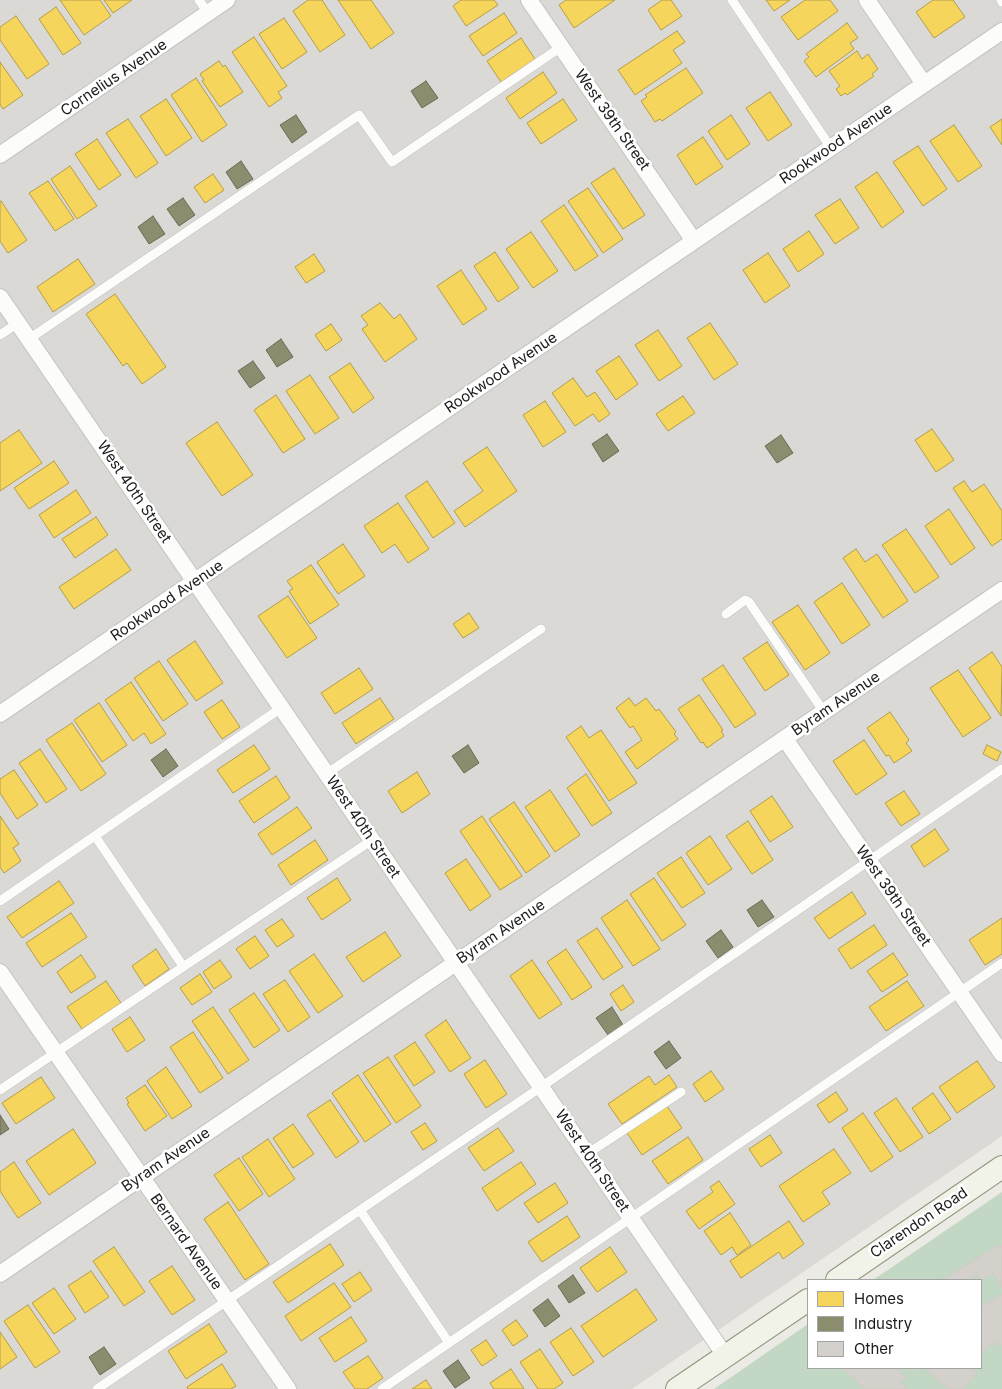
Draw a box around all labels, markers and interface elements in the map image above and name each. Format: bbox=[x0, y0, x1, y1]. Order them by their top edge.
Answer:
street label: Cornelius Avenue bbox=[57, 36, 171, 120]
street label: West 39th Street bbox=[571, 66, 653, 174]
street label: Rookwood Avenue bbox=[776, 100, 896, 188]
street label: Rookwood Avenue bbox=[441, 329, 561, 417]
street label: West 40th Street bbox=[93, 437, 175, 547]
street label: Rookwood Avenue bbox=[107, 557, 227, 645]
street label: Byram Avenue bbox=[789, 668, 883, 740]
street label: West 40th Street bbox=[322, 772, 404, 882]
street label: West 39th Street bbox=[852, 842, 934, 950]
street label: Byram Avenue bbox=[454, 896, 548, 968]
street label: West 40th Street bbox=[551, 1106, 633, 1216]
street label: Byram Avenue bbox=[119, 1124, 213, 1196]
street label: Clarendon Road bbox=[867, 1184, 971, 1262]
street label: Bernard Avenue bbox=[146, 1190, 226, 1294]
legend bbox=[807, 1279, 982, 1369]
text: Homes bbox=[854, 1289, 904, 1308]
text: Industry bbox=[854, 1314, 912, 1333]
text: Other bbox=[854, 1339, 894, 1358]

